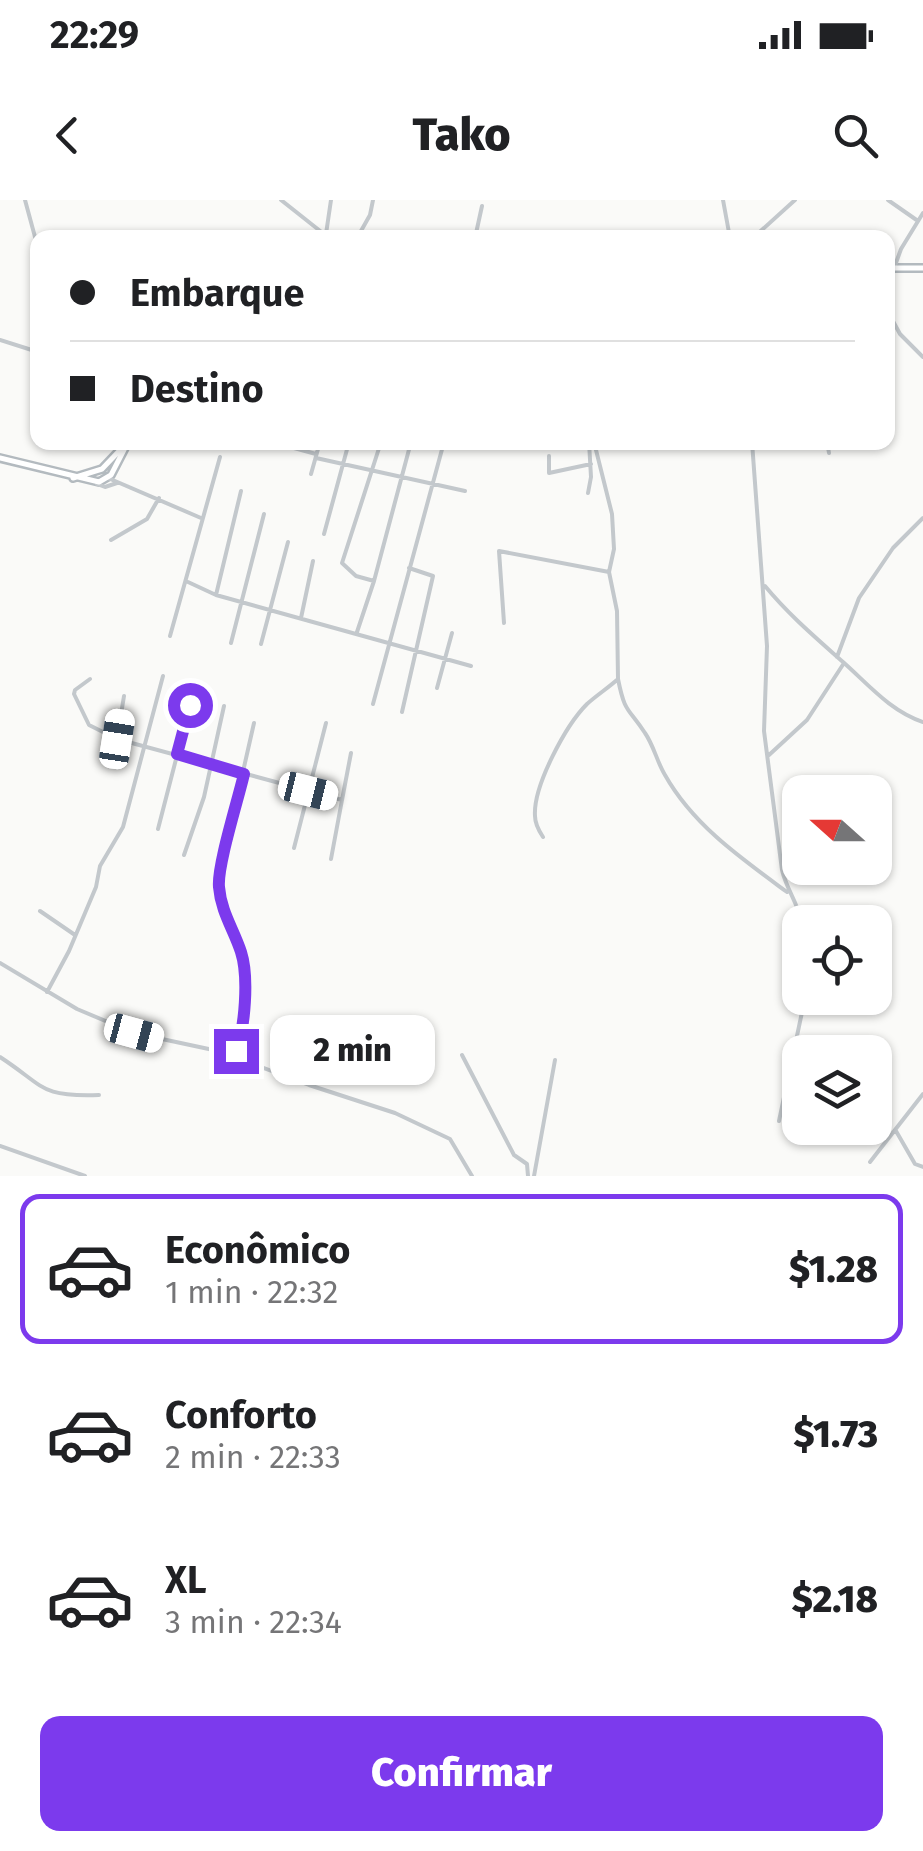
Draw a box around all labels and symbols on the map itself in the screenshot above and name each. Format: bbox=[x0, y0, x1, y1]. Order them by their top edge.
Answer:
route start bbox=[168, 683, 213, 728]
car bbox=[97, 707, 137, 771]
car bbox=[275, 769, 341, 813]
north arrow bbox=[782, 775, 892, 885]
car bbox=[101, 1011, 167, 1055]
callout: 2 min bbox=[271, 1016, 436, 1086]
route end bbox=[214, 1029, 259, 1074]

